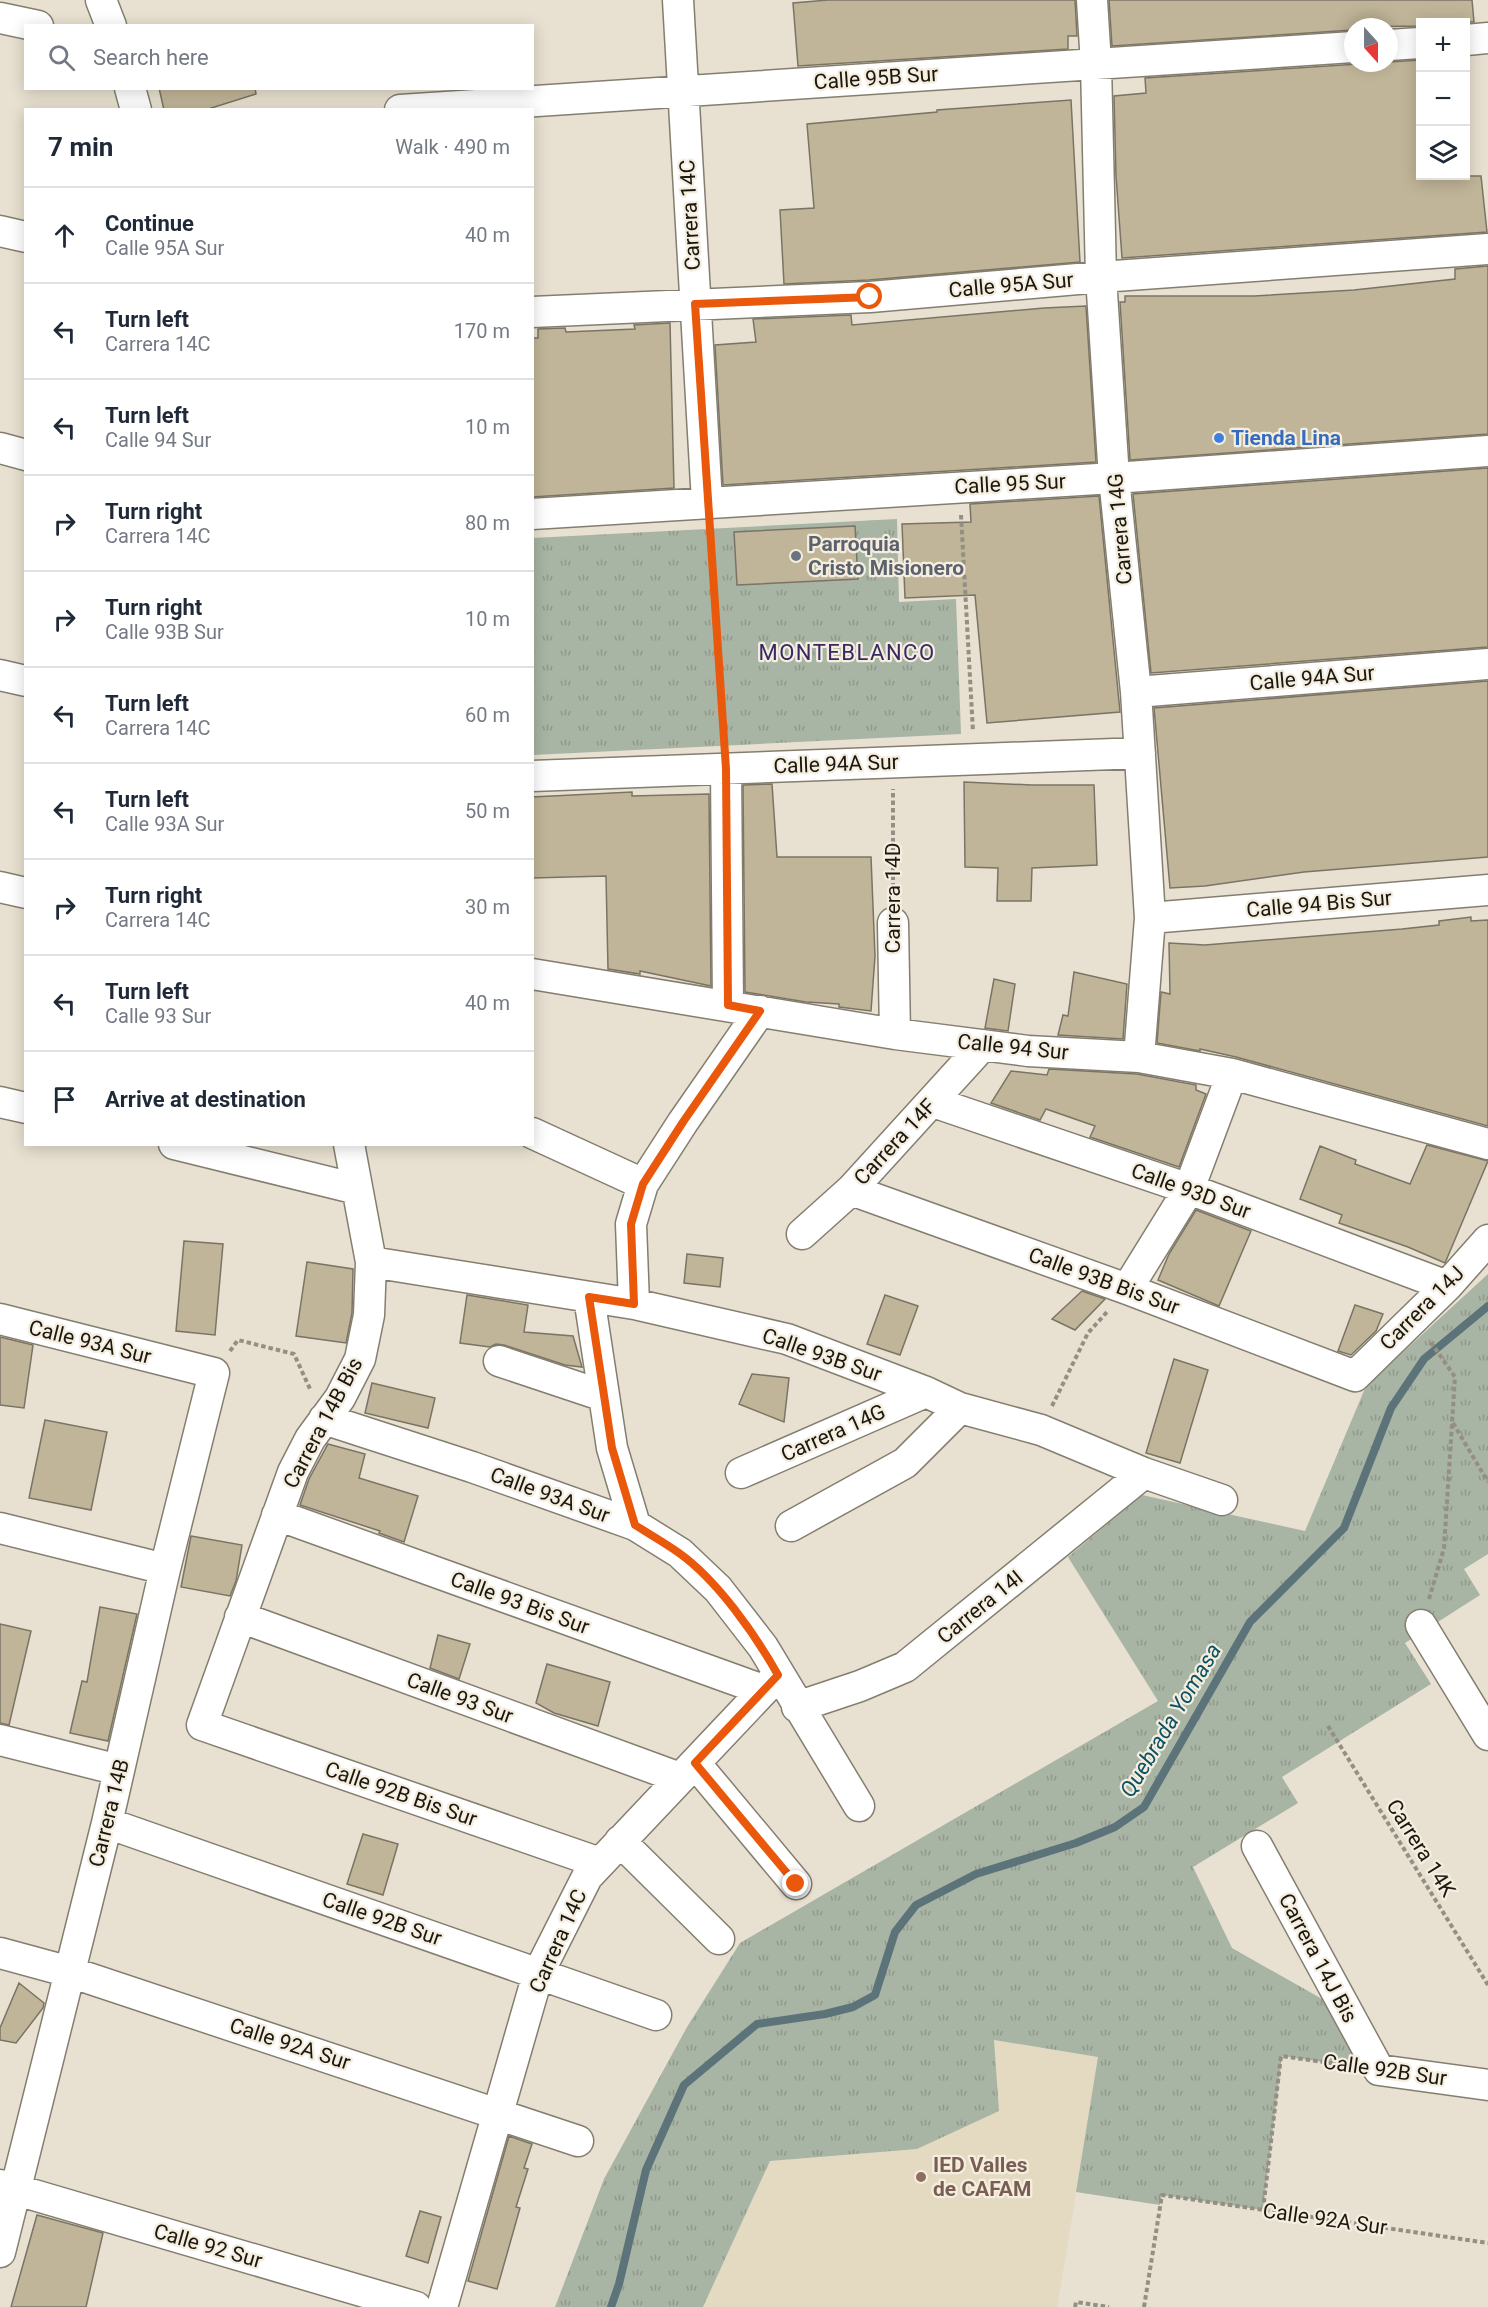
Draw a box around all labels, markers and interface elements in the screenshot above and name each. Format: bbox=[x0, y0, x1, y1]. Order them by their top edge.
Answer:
north arrow bbox=[1344, 18, 1398, 72]
map controls bbox=[1416, 18, 1470, 180]
button: + bbox=[1416, 18, 1470, 72]
search box bbox=[24, 24, 534, 90]
icon: search bbox=[45, 41, 78, 74]
text: Search here bbox=[93, 45, 209, 70]
street label: Calle 95B Sur bbox=[813, 62, 939, 94]
button: − bbox=[1416, 72, 1470, 126]
button: layers bbox=[1416, 126, 1470, 180]
text: 7 min bbox=[48, 132, 113, 162]
text: Walk · 490 m bbox=[395, 135, 510, 159]
street label: Carrera 14C bbox=[675, 159, 705, 271]
text: Continue bbox=[105, 211, 194, 236]
icon: ahead bbox=[48, 219, 81, 252]
text: 40 m bbox=[465, 223, 510, 247]
text: Calle 95A Sur bbox=[105, 236, 224, 260]
street label: Calle 95A Sur bbox=[948, 268, 1074, 302]
route start bbox=[856, 283, 882, 309]
text: Turn left bbox=[105, 307, 189, 332]
icon: left bbox=[48, 315, 81, 348]
text: 170 m bbox=[454, 319, 510, 343]
text: Carrera 14C bbox=[105, 332, 211, 356]
text: Turn left bbox=[105, 403, 189, 428]
icon: left bbox=[48, 411, 81, 444]
text: 10 m bbox=[465, 415, 510, 439]
place label: Tienda Lina bbox=[1231, 426, 1341, 450]
text: Calle 94 Sur bbox=[105, 428, 211, 452]
marker: Tienda Lina bbox=[1212, 431, 1226, 445]
street label: Calle 95 Sur bbox=[954, 469, 1066, 499]
street label: Carrera 14G bbox=[1103, 472, 1137, 586]
text: Turn right bbox=[105, 499, 202, 524]
icon: right bbox=[48, 507, 81, 540]
text: 80 m bbox=[465, 511, 510, 535]
text: Carrera 14C bbox=[105, 524, 211, 548]
place label: Parroquia Cristo Misionero bbox=[808, 532, 964, 580]
marker: Parroquia Cristo Misionero bbox=[789, 549, 803, 563]
text: Turn right bbox=[105, 595, 202, 620]
icon: right bbox=[48, 603, 81, 636]
text: 10 m bbox=[465, 607, 510, 631]
text: Calle 93B Sur bbox=[105, 620, 224, 644]
district label: MONTEBLANCO bbox=[758, 640, 936, 665]
street label: Calle 94A Sur bbox=[1249, 661, 1375, 695]
text: Turn left bbox=[105, 691, 189, 716]
icon: left bbox=[48, 699, 81, 732]
text: 60 m bbox=[465, 703, 510, 727]
text: Carrera 14C bbox=[105, 716, 211, 740]
street label: Calle 94A Sur bbox=[773, 750, 899, 778]
text: Turn left bbox=[105, 787, 189, 812]
icon: left bbox=[48, 795, 81, 828]
text: 50 m bbox=[465, 799, 510, 823]
text: Calle 93A Sur bbox=[105, 812, 224, 836]
street label: Carrera 14D bbox=[881, 843, 905, 954]
text: Turn right bbox=[105, 883, 202, 908]
street label: Calle 94 Bis Sur bbox=[1245, 886, 1393, 922]
icon: right bbox=[48, 891, 81, 924]
text: 30 m bbox=[465, 895, 510, 919]
text: Carrera 14C bbox=[105, 908, 211, 932]
text: Turn left bbox=[105, 979, 189, 1004]
icon: left bbox=[48, 987, 81, 1020]
text: 40 m bbox=[465, 991, 510, 1015]
text: Calle 93 Sur bbox=[105, 1004, 211, 1028]
street label: Calle 94 Sur bbox=[956, 1029, 1070, 1065]
icon: arrive bbox=[48, 1083, 81, 1116]
text: Arrive at destination bbox=[105, 1087, 306, 1112]
street label: Carrera 14F bbox=[849, 1094, 941, 1190]
street label: Calle 93D Sur bbox=[1128, 1158, 1254, 1224]
street label: Calle 93B Bis Sur bbox=[1025, 1243, 1183, 1319]
street label: Carrera 14J bbox=[1375, 1261, 1469, 1355]
street label: Calle 93A Sur bbox=[26, 1315, 154, 1369]
street label: Calle 93B Sur bbox=[759, 1323, 885, 1387]
street label: Carrera 14B Bis bbox=[278, 1354, 368, 1492]
street label: Carrera 14G bbox=[777, 1399, 889, 1467]
street label: Calle 93A Sur bbox=[487, 1462, 613, 1528]
street label: Carrera 14I bbox=[932, 1565, 1028, 1649]
street label: Calle 93 Bis Sur bbox=[447, 1567, 593, 1639]
water label: Quebrada Yomasa bbox=[1115, 1639, 1226, 1801]
street label: Calle 93 Sur bbox=[403, 1668, 517, 1728]
street label: Carrera 14B bbox=[84, 1757, 134, 1869]
street label: Calle 92B Bis Sur bbox=[322, 1757, 480, 1831]
street label: Carrera 14K bbox=[1382, 1795, 1461, 1902]
route end bbox=[782, 1870, 808, 1896]
street label: Carrera 14C bbox=[524, 1885, 592, 1997]
street label: Calle 92B Sur bbox=[319, 1887, 445, 1951]
street label: Carrera 14J Bis bbox=[1274, 1889, 1362, 2027]
street label: Calle 92A Sur bbox=[227, 2013, 353, 2075]
street label: Calle 92B Sur bbox=[1322, 2049, 1448, 2091]
place label: IED Valles de CAFAM bbox=[933, 2153, 1031, 2201]
marker: IED Valles de CAFAM bbox=[914, 2170, 928, 2184]
street label: Calle 92A Sur bbox=[1261, 2198, 1389, 2240]
street label: Calle 92 Sur bbox=[151, 2219, 265, 2273]

